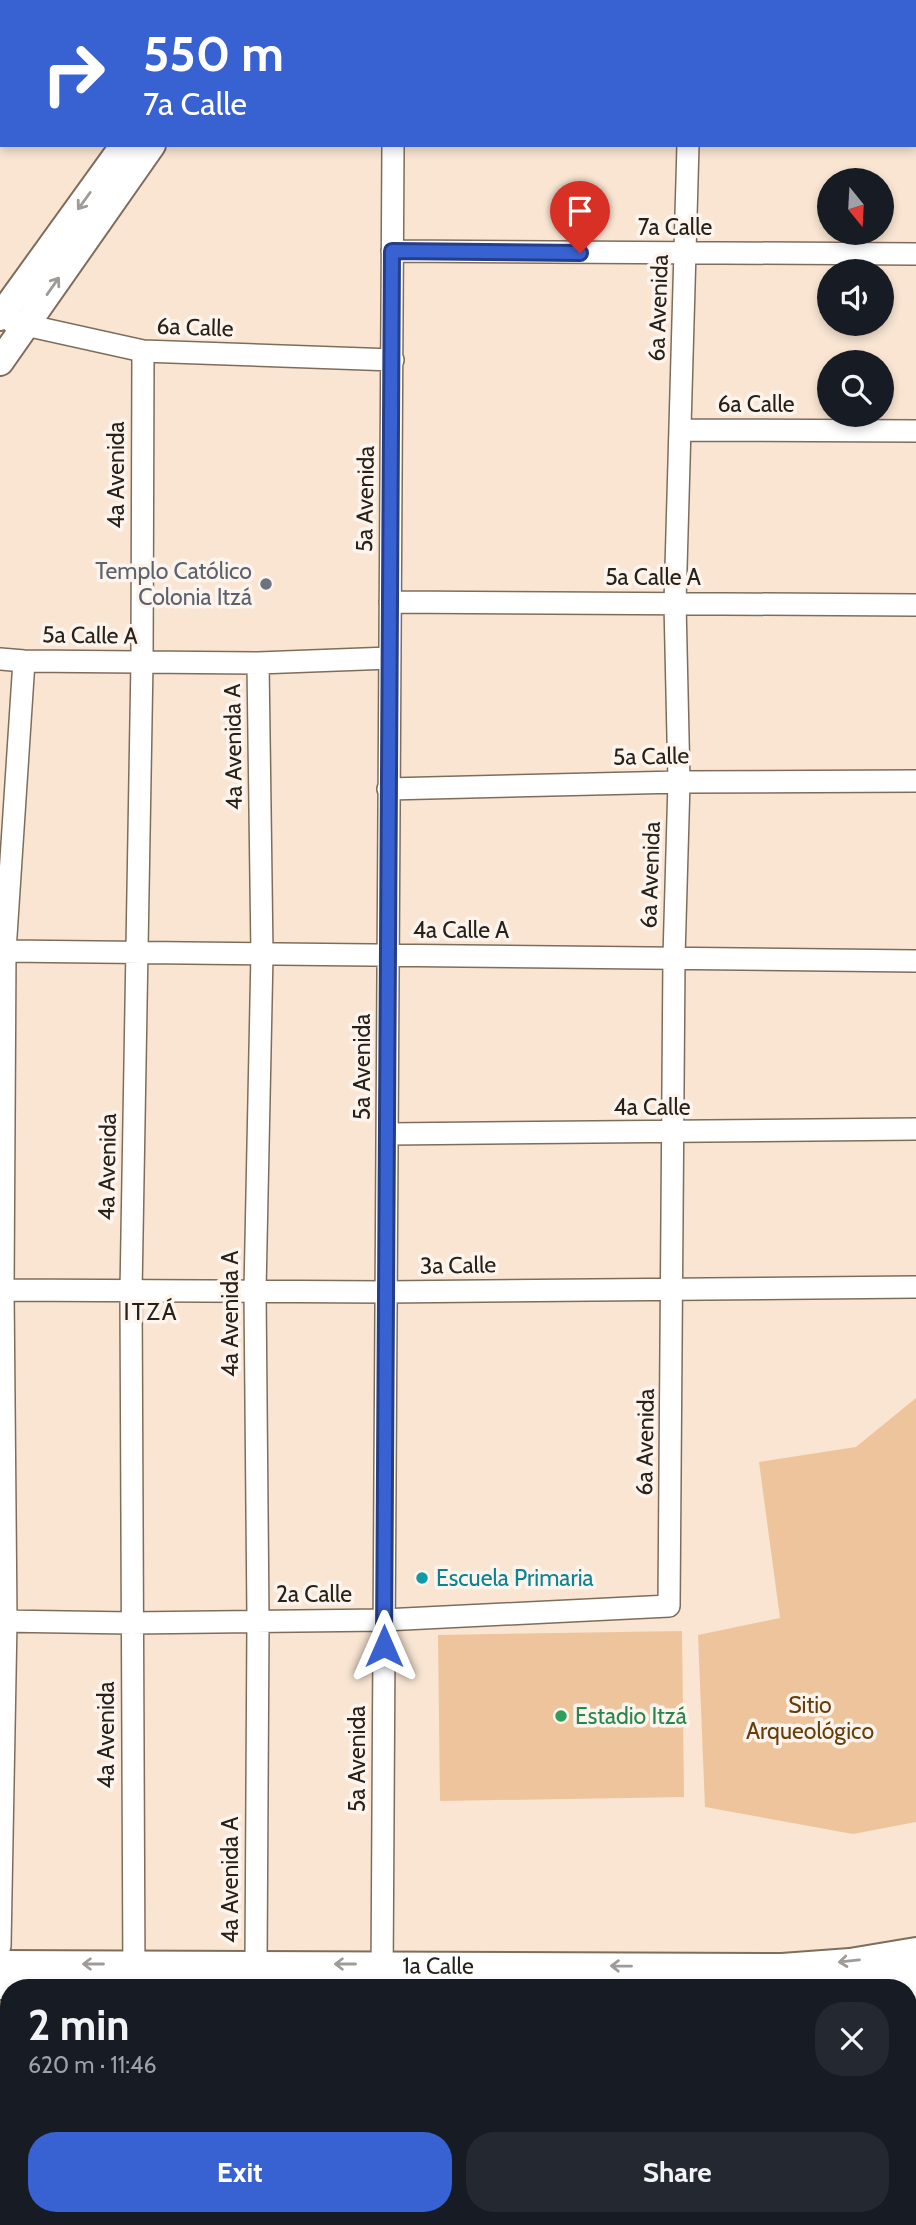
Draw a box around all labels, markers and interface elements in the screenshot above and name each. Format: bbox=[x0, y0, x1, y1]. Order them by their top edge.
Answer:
text: 550 m bbox=[143, 24, 284, 83]
icon: right bbox=[28, 28, 119, 119]
text: 7a Calle bbox=[143, 84, 247, 123]
north arrow bbox=[817, 168, 894, 245]
map controls bbox=[817, 168, 894, 427]
pin bbox=[550, 181, 610, 253]
one-way arrow bbox=[76, 191, 91, 209]
icon: arrive bbox=[561, 192, 599, 230]
street label: 7a Calle bbox=[638, 213, 713, 241]
street label: 6a Avenida bbox=[642, 254, 674, 362]
button: sound bbox=[817, 259, 894, 336]
one-way arrow bbox=[46, 277, 60, 296]
street label: 6a Calle bbox=[156, 312, 234, 342]
button: search bbox=[817, 350, 894, 427]
street label: 6a Calle bbox=[717, 390, 795, 418]
street label: 4a Avenida bbox=[102, 421, 130, 529]
street label: 5a Avenida bbox=[350, 446, 380, 552]
place label: Templo Católico Colonia Itzá bbox=[95, 557, 252, 611]
street label: 5a Calle A bbox=[605, 563, 701, 591]
marker: Templo Católico Colonia Itzá bbox=[258, 576, 274, 592]
street label: 5a Calle A bbox=[42, 620, 138, 650]
street label: 4a Avenida A bbox=[218, 683, 248, 811]
street label: 5a Calle bbox=[613, 741, 690, 771]
street label: 6a Avenida bbox=[634, 821, 666, 929]
street label: 4a Calle A bbox=[413, 916, 509, 944]
street label: 5a Avenida bbox=[348, 1014, 376, 1120]
street label: 4a Calle bbox=[613, 1093, 691, 1121]
street label: 4a Avenida bbox=[92, 1113, 122, 1221]
street label: 3a Calle bbox=[420, 1250, 497, 1280]
street label: 4a Avenida A bbox=[216, 1251, 244, 1377]
district label: ITZÁ bbox=[124, 1297, 178, 1326]
street label: 6a Avenida bbox=[630, 1388, 660, 1496]
place label: Escuela Primaria bbox=[436, 1564, 594, 1592]
marker: Escuela Primaria bbox=[414, 1570, 430, 1586]
street label: 2a Calle bbox=[276, 1580, 352, 1608]
position arrow bbox=[347, 1609, 421, 1683]
street label: 4a Avenida bbox=[92, 1681, 120, 1789]
park label: Sitio Arqueológico bbox=[746, 1691, 874, 1745]
place label: Estadio Itzá bbox=[575, 1702, 687, 1730]
street label: 5a Avenida bbox=[343, 1706, 371, 1812]
marker: Estadio Itzá bbox=[553, 1708, 569, 1724]
street label: 4a Avenida A bbox=[216, 1817, 244, 1943]
street label: 1a Calle bbox=[402, 1952, 474, 1980]
one-way arrow bbox=[838, 1955, 860, 1968]
one-way arrow bbox=[82, 1957, 105, 1971]
one-way arrow bbox=[334, 1957, 357, 1971]
one-way arrow bbox=[610, 1959, 633, 1973]
text: 2 min bbox=[28, 1999, 129, 2051]
button: close bbox=[815, 2002, 889, 2076]
text: 620 m · 11:46 bbox=[28, 2051, 156, 2079]
button: Exit bbox=[28, 2132, 452, 2212]
button: Share bbox=[466, 2132, 889, 2212]

